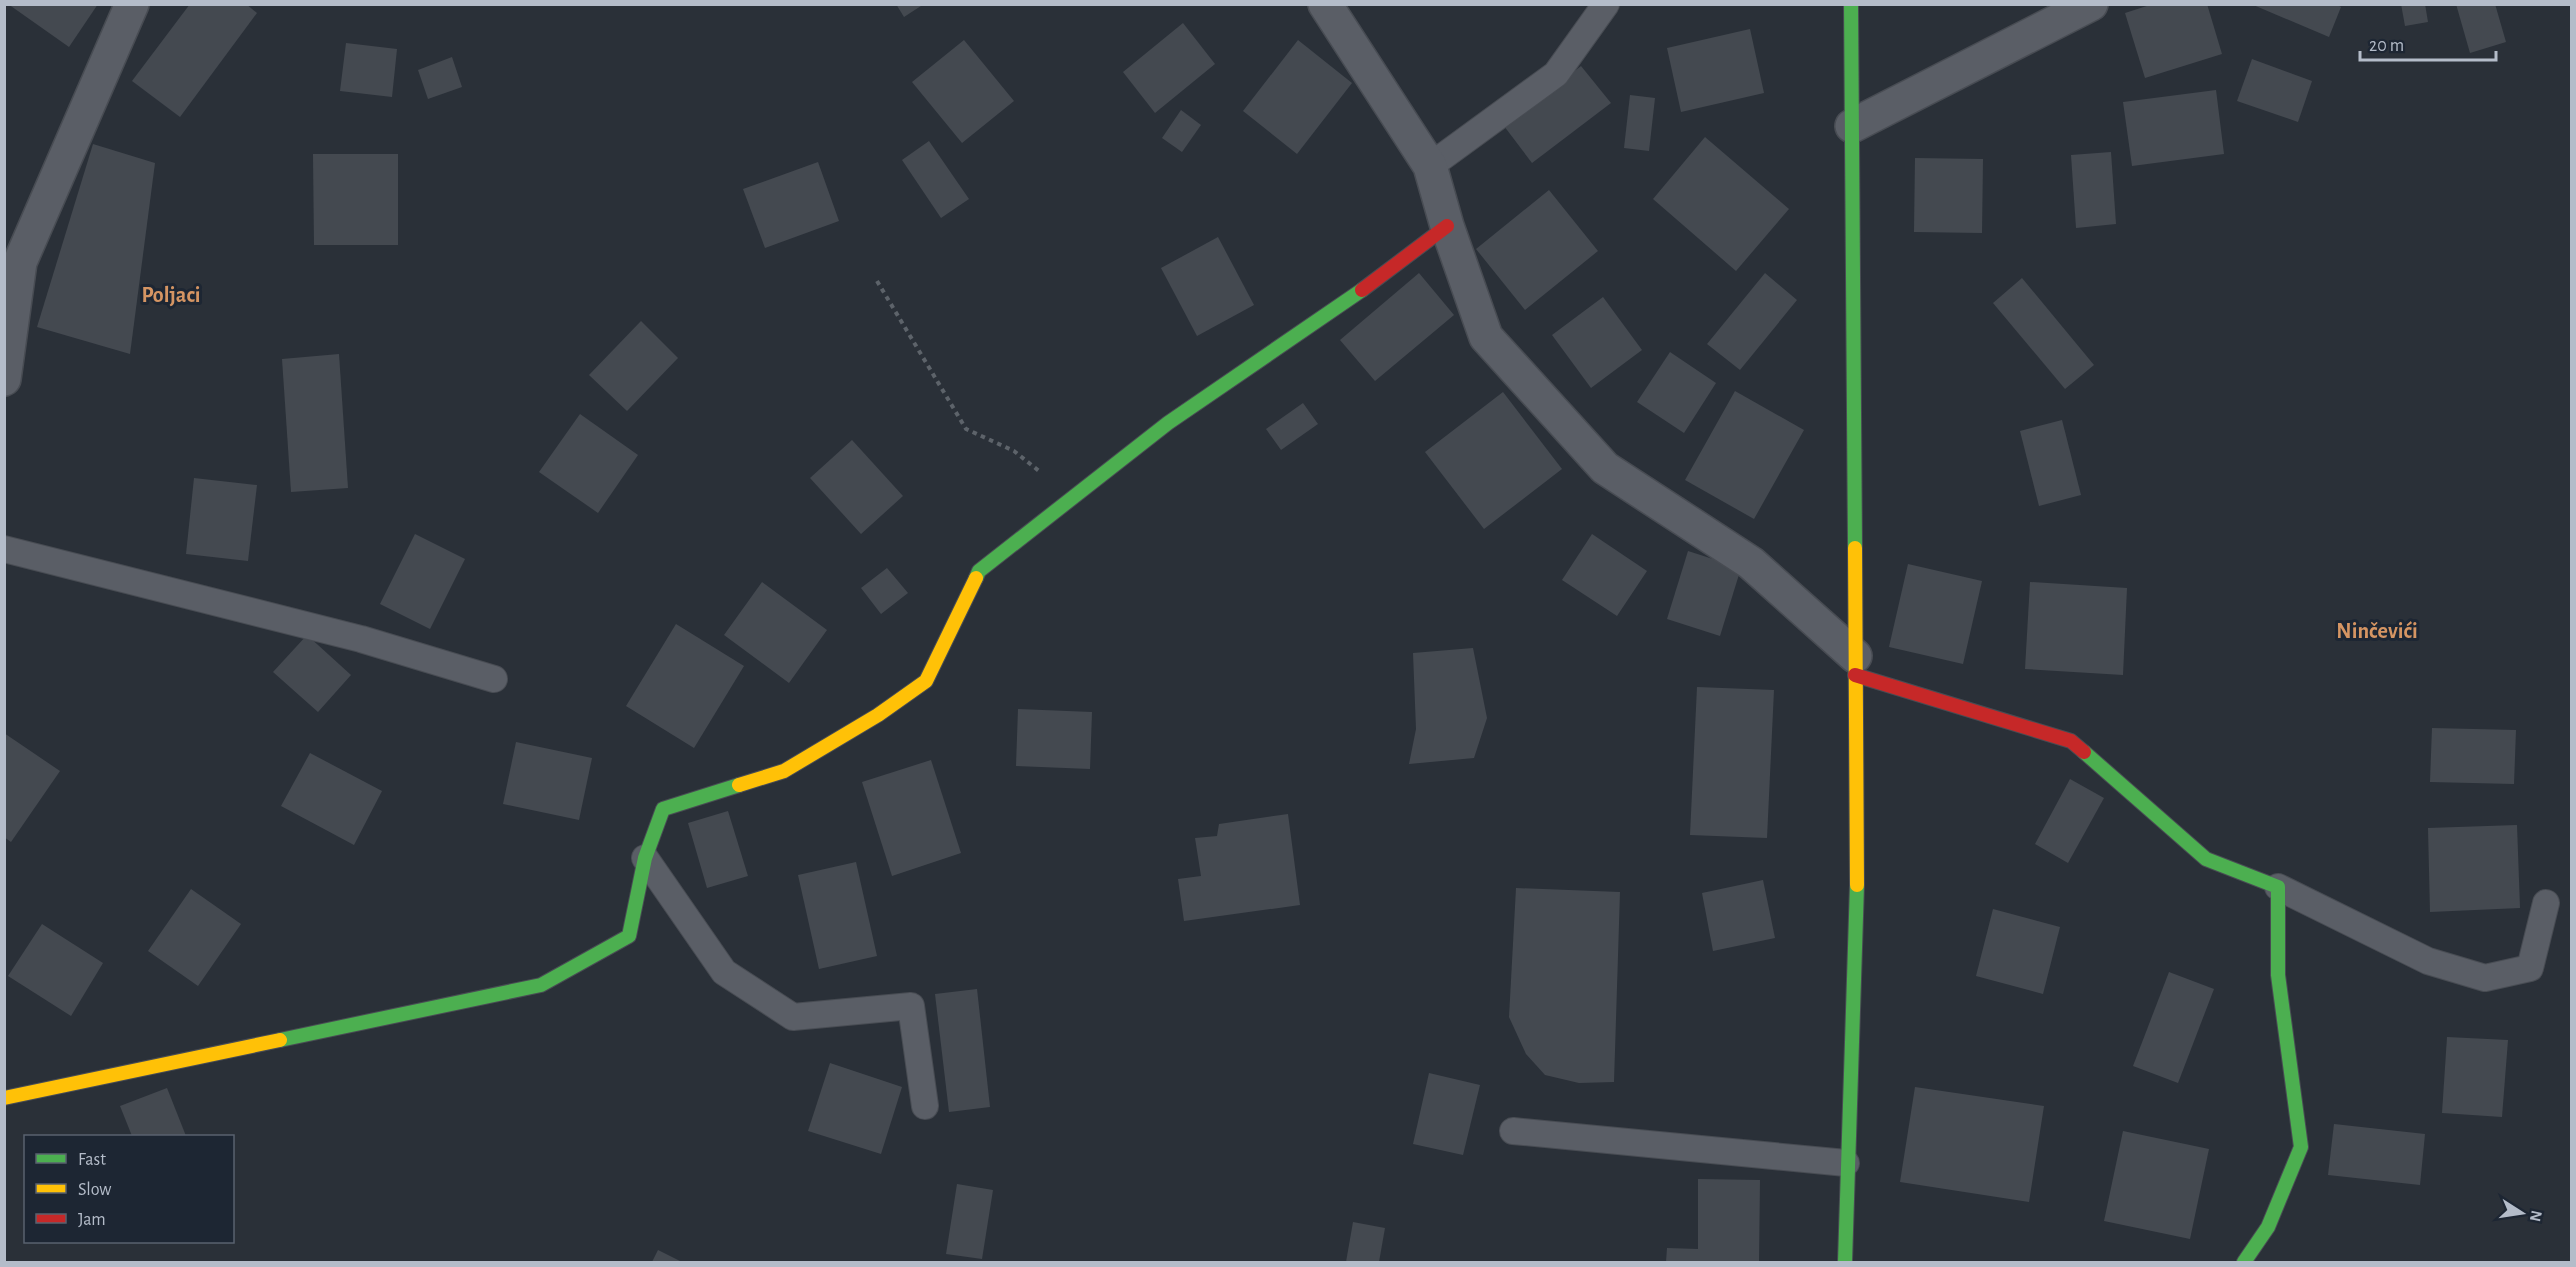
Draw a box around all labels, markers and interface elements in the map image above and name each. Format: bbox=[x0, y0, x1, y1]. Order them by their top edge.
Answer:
scale bar bbox=[2360, 24, 2496, 62]
text: 20 m bbox=[2369, 37, 2404, 55]
district label: Poljaci bbox=[141, 284, 201, 307]
district label: Ninčevići bbox=[2336, 620, 2418, 642]
legend bbox=[24, 1135, 234, 1243]
text: Fast bbox=[78, 1151, 106, 1169]
text: Slow bbox=[78, 1181, 111, 1199]
north arrow bbox=[2492, 1183, 2552, 1243]
text: N bbox=[2527, 1209, 2545, 1223]
text: Jam bbox=[78, 1211, 106, 1229]

